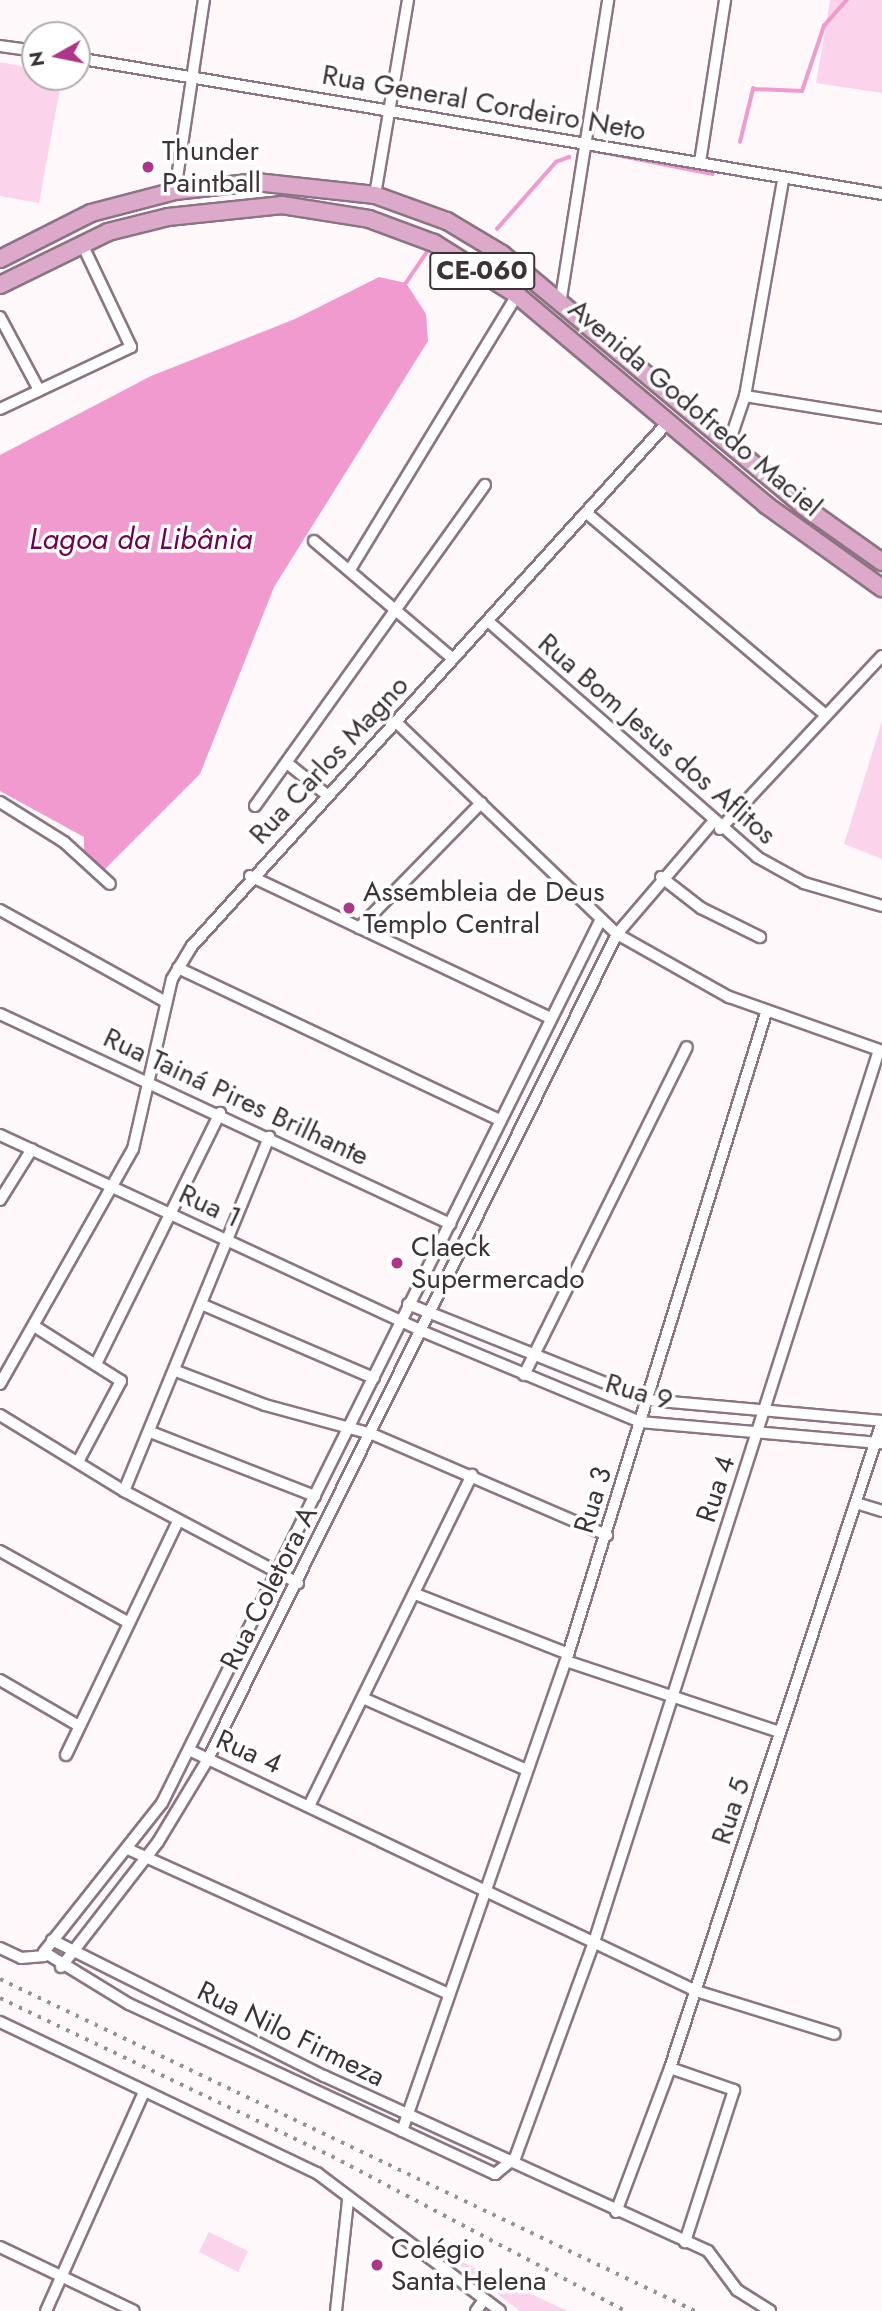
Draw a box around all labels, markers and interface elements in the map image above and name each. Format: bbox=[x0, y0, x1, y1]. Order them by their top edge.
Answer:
north arrow bbox=[21, 21, 91, 91]
text: N bbox=[22, 49, 51, 69]
street label: Rua General Cordeiro Neto bbox=[320, 58, 648, 148]
place label: Thunder Paintball bbox=[162, 134, 261, 200]
marker: Thunder Paintball bbox=[140, 159, 156, 175]
road number: CE-060 bbox=[428, 248, 536, 294]
street label: Avenida Godofredo Maciel bbox=[561, 292, 829, 524]
water label: Lagoa da Libânia bbox=[29, 521, 253, 557]
street label: Rua Bom Jesus dos Aflitos bbox=[531, 626, 783, 852]
street label: Rua Carlos Magno bbox=[242, 669, 416, 851]
place label: Assembleia de Deus Templo Central bbox=[363, 875, 604, 941]
marker: Assembleia de Deus Templo Central bbox=[341, 900, 357, 916]
street label: Rua Tainá Pires Brilhante bbox=[98, 1021, 374, 1173]
street label: Rua 1 bbox=[174, 1177, 246, 1235]
place label: Claeck Supermercado bbox=[411, 1230, 585, 1296]
marker: Claeck Supermercado bbox=[389, 1255, 405, 1271]
street label: Rua 9 bbox=[602, 1366, 676, 1418]
street label: Rua 4 bbox=[689, 1451, 743, 1527]
street label: Rua 3 bbox=[567, 1463, 619, 1537]
street label: Rua Coletora A bbox=[213, 1500, 325, 1676]
street label: Rua 4 bbox=[211, 1723, 287, 1781]
street label: Rua 5 bbox=[705, 1773, 757, 1849]
street label: Rua Nilo Firmeza bbox=[192, 1974, 390, 2094]
place label: Colégio Santa Helena bbox=[391, 2232, 547, 2298]
marker: Colégio Santa Helena bbox=[369, 2257, 385, 2273]

